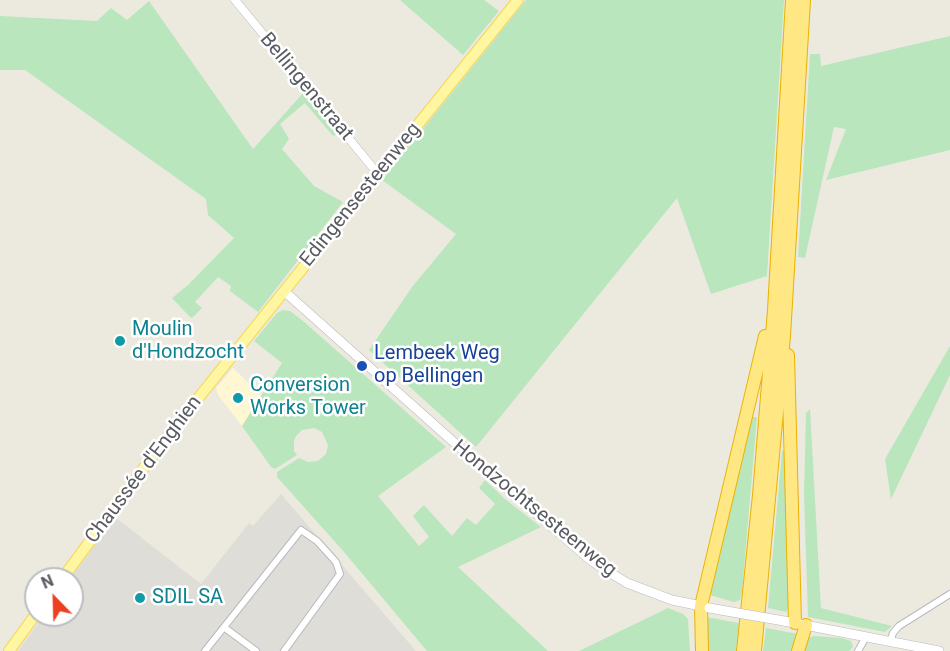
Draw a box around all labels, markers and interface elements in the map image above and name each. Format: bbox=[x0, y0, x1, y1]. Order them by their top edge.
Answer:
street label: Bellingenstraat bbox=[254, 28, 358, 146]
street label: Edingensesteenweg bbox=[296, 118, 426, 272]
place label: Moulin d'Hondzocht bbox=[132, 318, 244, 365]
marker: Moulin d'Hondzocht bbox=[113, 334, 127, 348]
place label: Lembeek Weg op Bellingen bbox=[374, 342, 500, 389]
marker: Lembeek Weg op Bellingen bbox=[355, 359, 369, 373]
place label: Conversion Works Tower bbox=[250, 374, 366, 421]
street label: Chaussée d'Enghien bbox=[81, 391, 207, 549]
marker: Conversion Works Tower bbox=[231, 391, 245, 405]
street label: Hondzochtsesteenweg bbox=[447, 435, 621, 583]
north arrow bbox=[24, 567, 84, 627]
text: N bbox=[39, 571, 56, 593]
place label: SDIL SA bbox=[152, 586, 223, 610]
marker: SDIL SA bbox=[133, 591, 147, 605]

